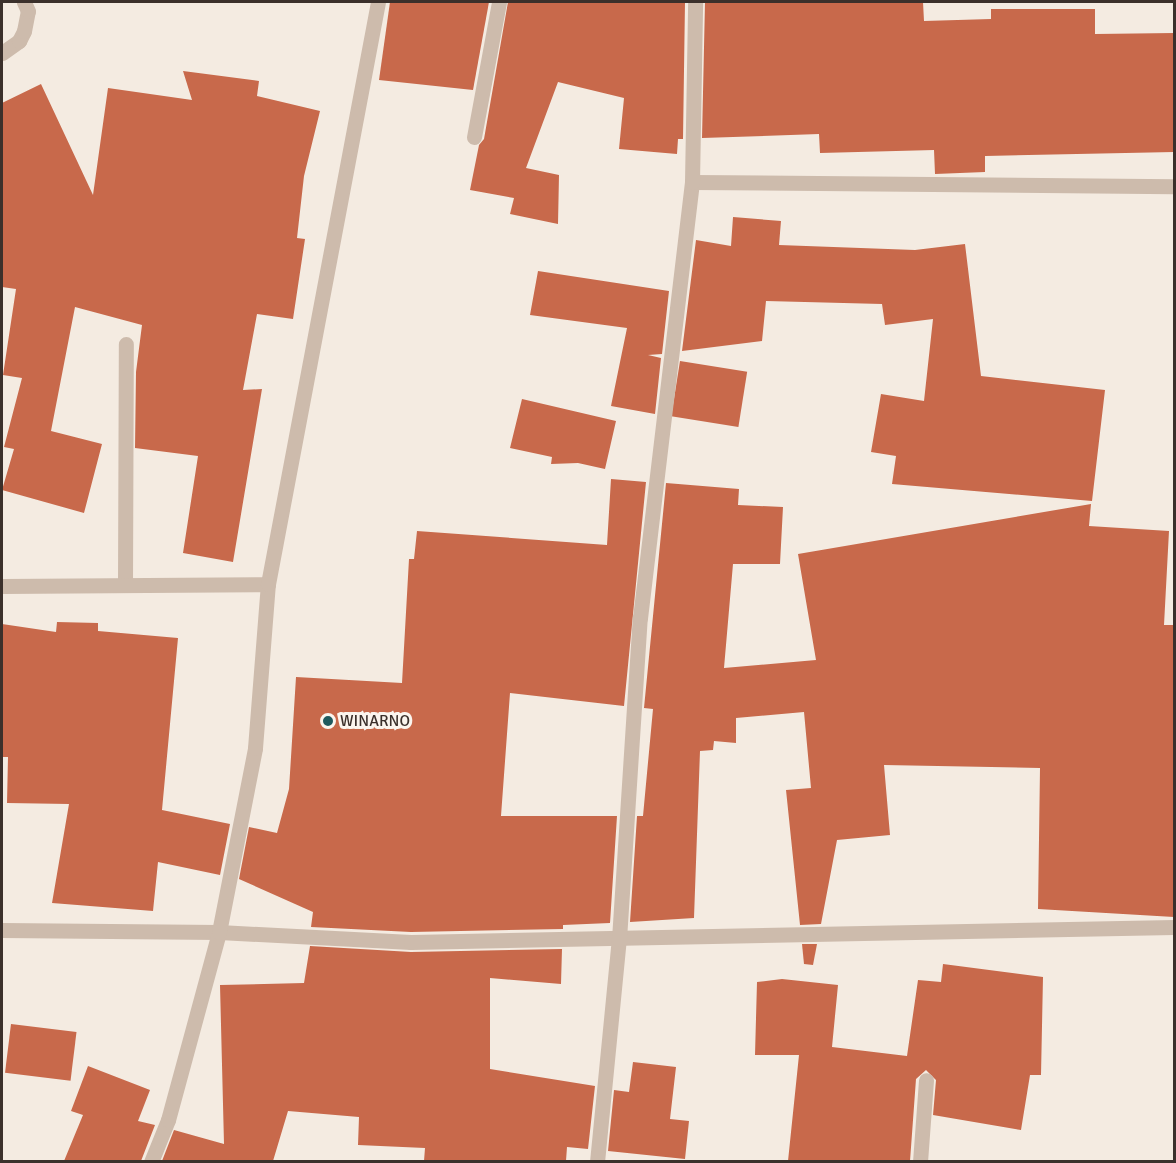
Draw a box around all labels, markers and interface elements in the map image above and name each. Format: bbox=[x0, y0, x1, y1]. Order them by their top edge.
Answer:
place label: WINARNO bbox=[340, 711, 410, 731]
marker: WINARNO bbox=[321, 714, 335, 728]

